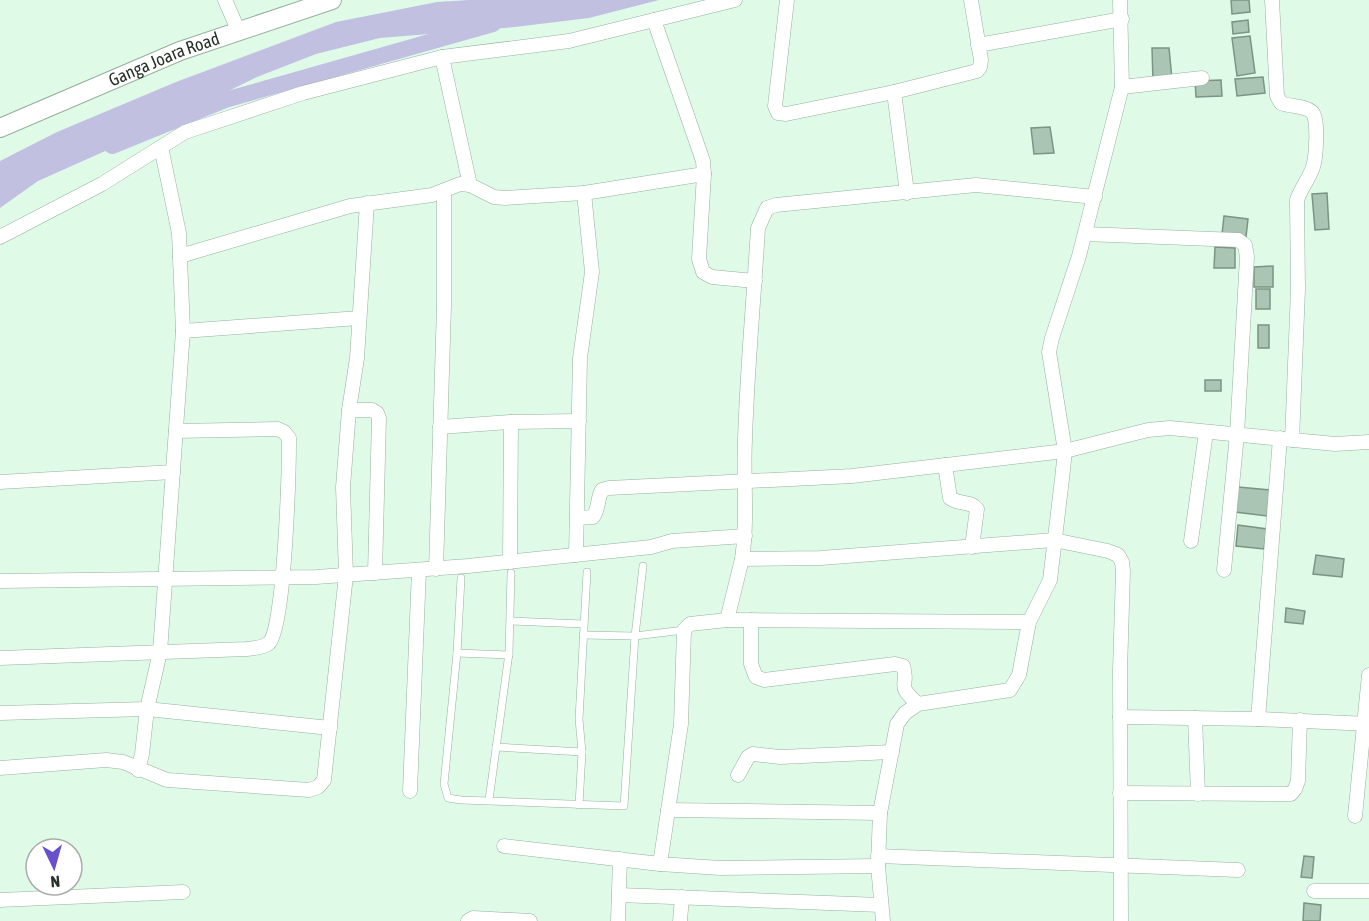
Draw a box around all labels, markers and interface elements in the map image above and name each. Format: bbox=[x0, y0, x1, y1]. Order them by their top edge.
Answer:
street label: Ganga Joara Road bbox=[105, 28, 222, 90]
north arrow bbox=[24, 837, 84, 897]
text: N bbox=[50, 873, 61, 891]

